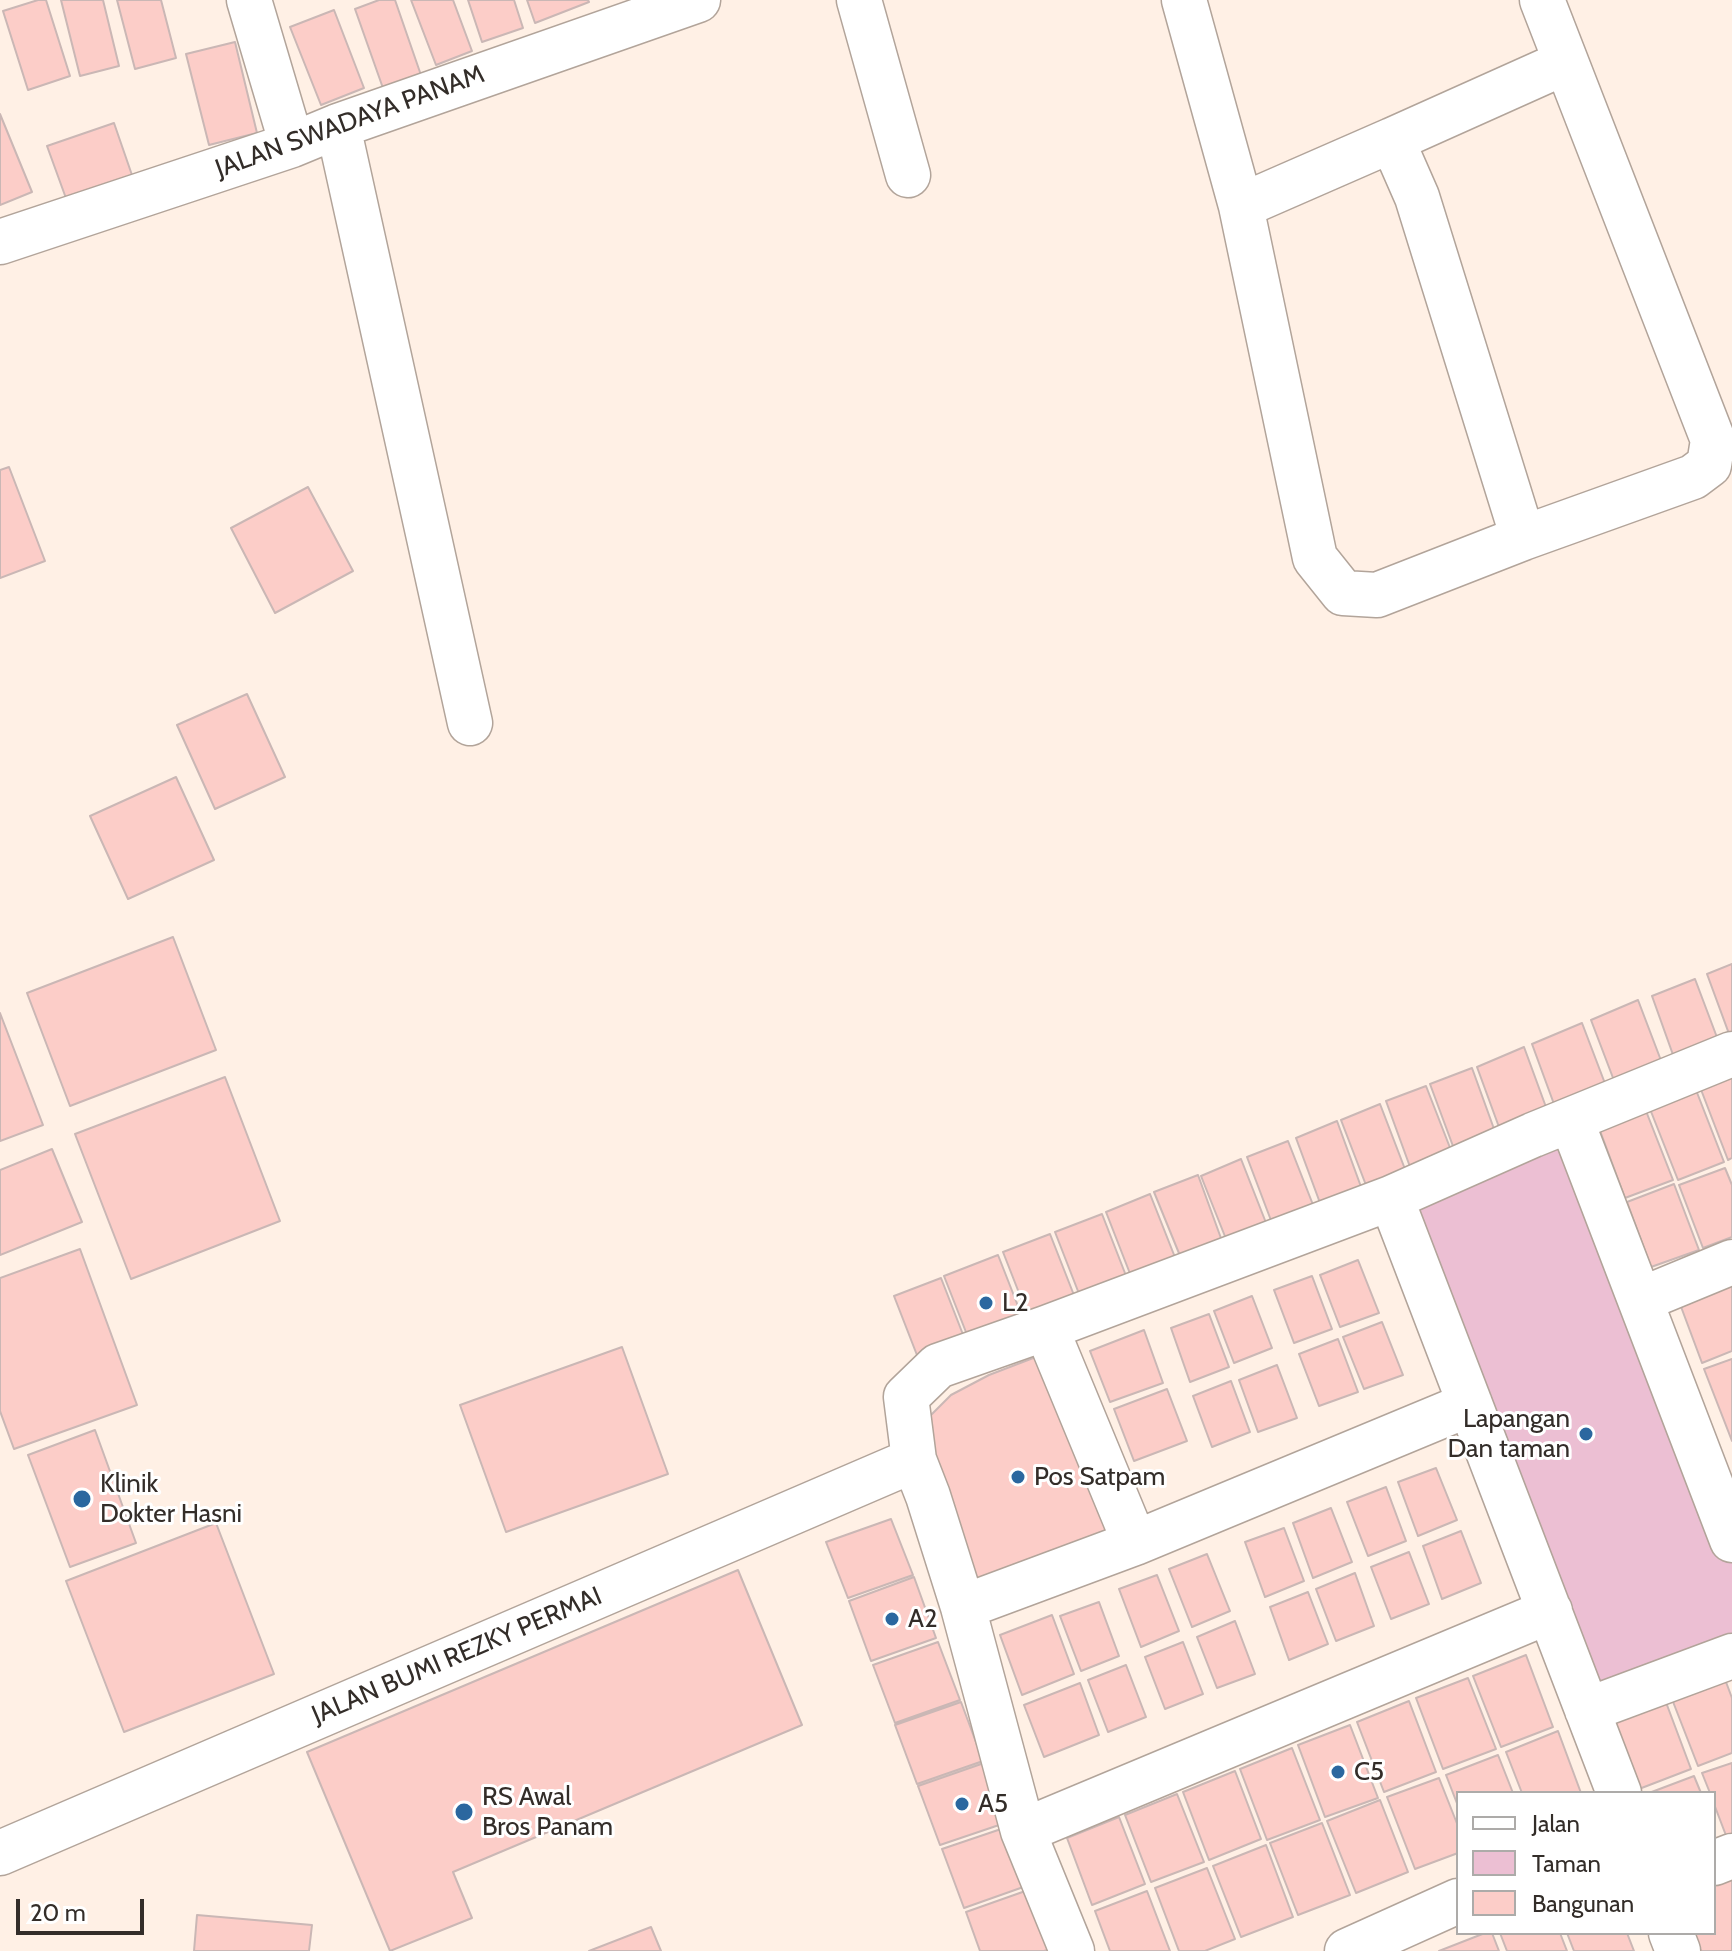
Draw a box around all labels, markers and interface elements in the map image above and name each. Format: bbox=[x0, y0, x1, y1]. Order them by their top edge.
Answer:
street label: JALAN SWADAYA PANAM bbox=[211, 59, 489, 185]
place label: L2 bbox=[1002, 1287, 1029, 1319]
marker: L2 bbox=[977, 1294, 995, 1312]
place label: Lapangan Dan taman bbox=[1447, 1403, 1570, 1464]
marker: Lapangan Dan taman bbox=[1577, 1425, 1595, 1443]
place label: Pos Satpam bbox=[1034, 1461, 1165, 1493]
place label: Klinik Dokter Hasni bbox=[100, 1468, 242, 1530]
marker: Pos Satpam bbox=[1009, 1468, 1027, 1486]
marker: Klinik Dokter Hasni bbox=[71, 1488, 93, 1510]
street label: JALAN BUMI REZKY PERMAI bbox=[307, 1581, 607, 1731]
place label: A2 bbox=[908, 1603, 938, 1635]
marker: A2 bbox=[883, 1610, 901, 1628]
place label: C5 bbox=[1354, 1756, 1384, 1788]
marker: C5 bbox=[1329, 1763, 1347, 1781]
place label: RS Awal Bros Panam bbox=[482, 1781, 613, 1842]
place label: A5 bbox=[978, 1788, 1008, 1820]
legend bbox=[1456, 1791, 1716, 1935]
marker: A5 bbox=[953, 1795, 971, 1813]
marker: RS Awal Bros Panam bbox=[453, 1801, 475, 1823]
text: Jalan bbox=[1532, 1809, 1580, 1838]
text: Taman bbox=[1532, 1849, 1601, 1878]
scale bar bbox=[20, 1883, 148, 1933]
text: Bangunan bbox=[1532, 1889, 1634, 1918]
text: 20 m bbox=[30, 1898, 86, 1927]

